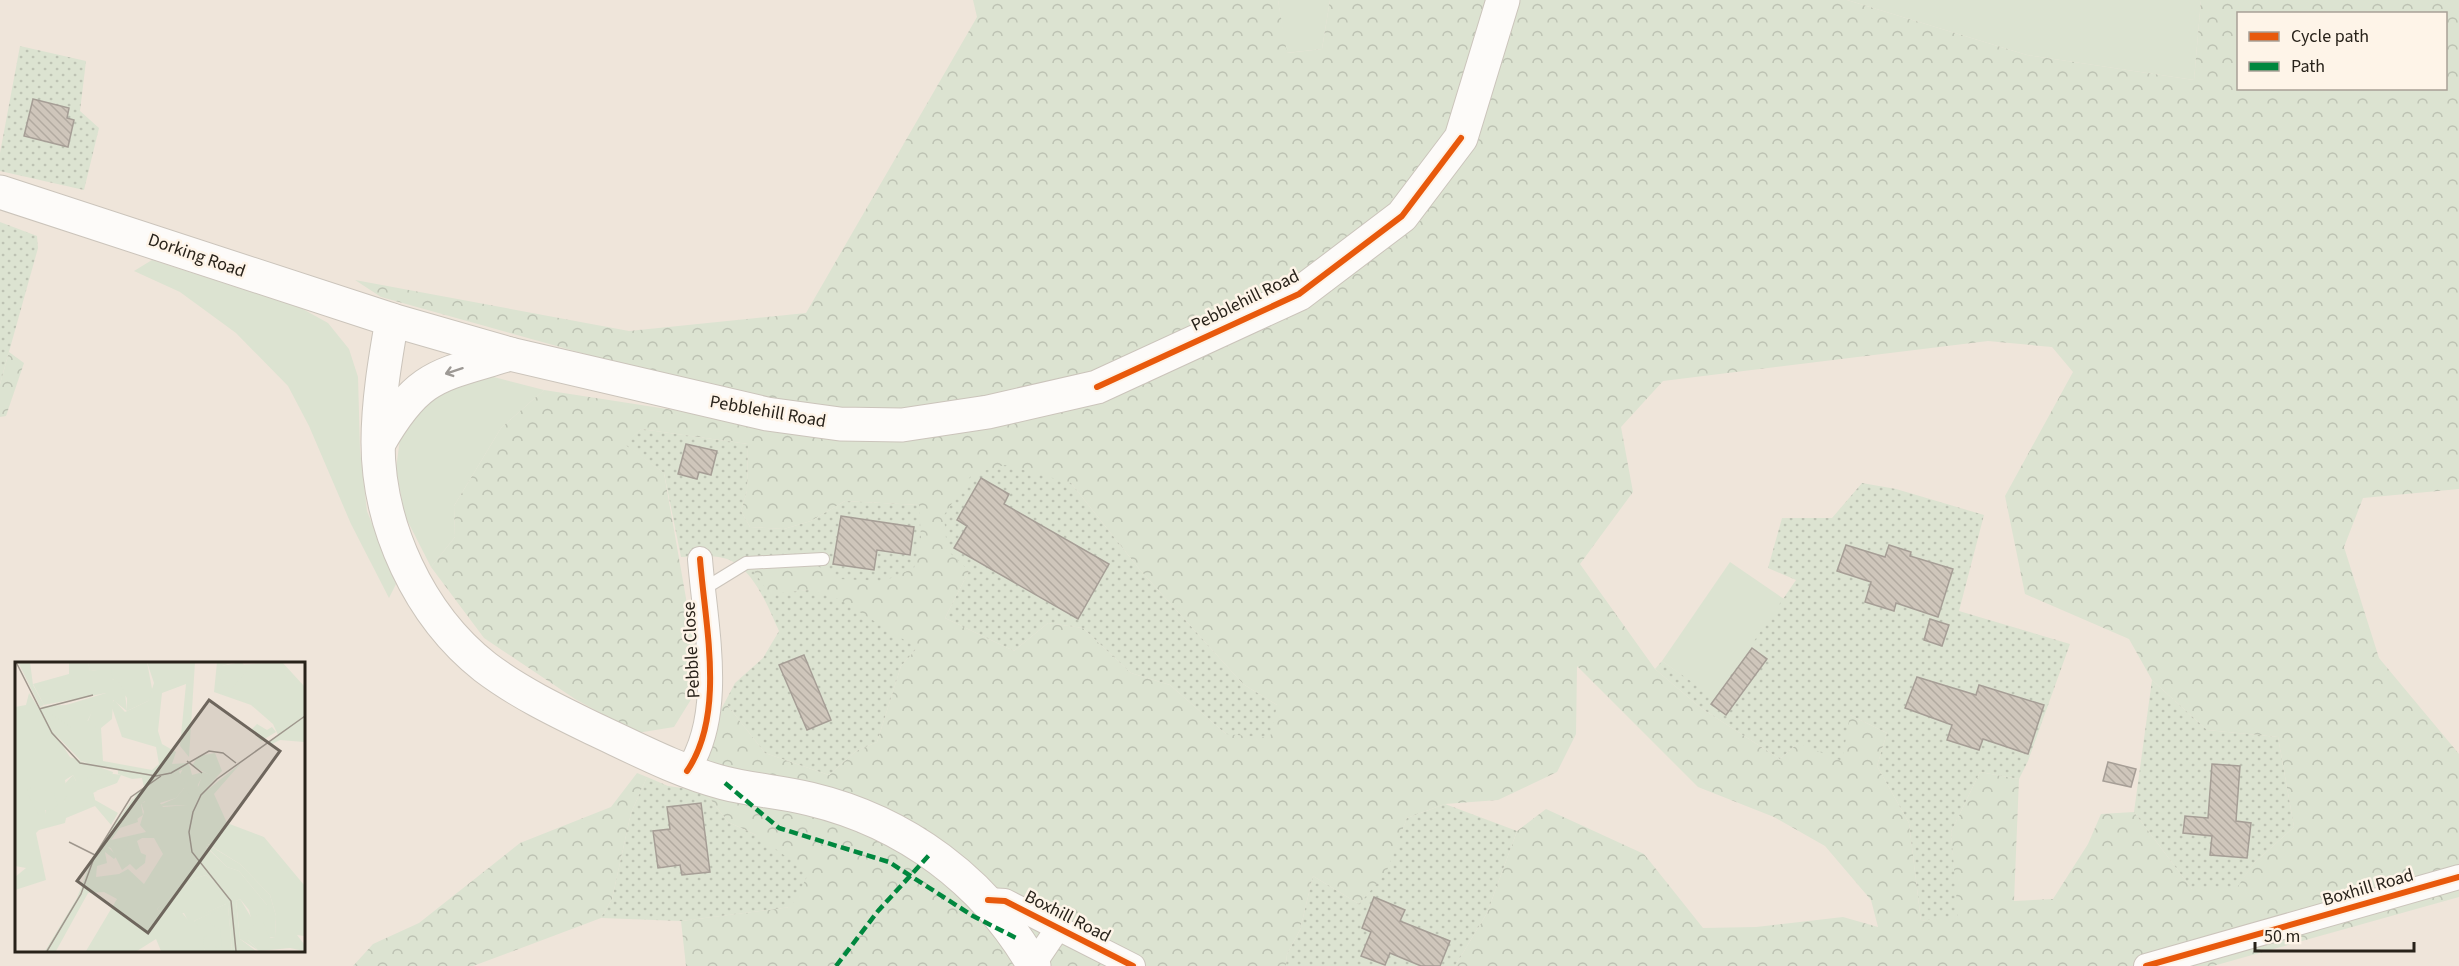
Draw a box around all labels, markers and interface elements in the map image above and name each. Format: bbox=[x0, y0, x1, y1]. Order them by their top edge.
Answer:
legend bbox=[2237, 12, 2447, 90]
text: Cycle path bbox=[2291, 24, 2369, 49]
text: Path bbox=[2291, 54, 2325, 79]
street label: Dorking Road bbox=[145, 227, 249, 284]
street label: Pebblehill Road bbox=[1187, 263, 1304, 337]
one-way arrow bbox=[445, 366, 464, 377]
street label: Pebblehill Road bbox=[708, 389, 828, 434]
street label: Pebble Close bbox=[676, 601, 707, 699]
inset map bbox=[15, 662, 304, 951]
street label: Boxhill Road bbox=[2320, 863, 2417, 912]
street label: Boxhill Road bbox=[1020, 884, 1115, 949]
scale bar bbox=[2255, 915, 2414, 953]
text: 50 m bbox=[2264, 924, 2300, 949]

